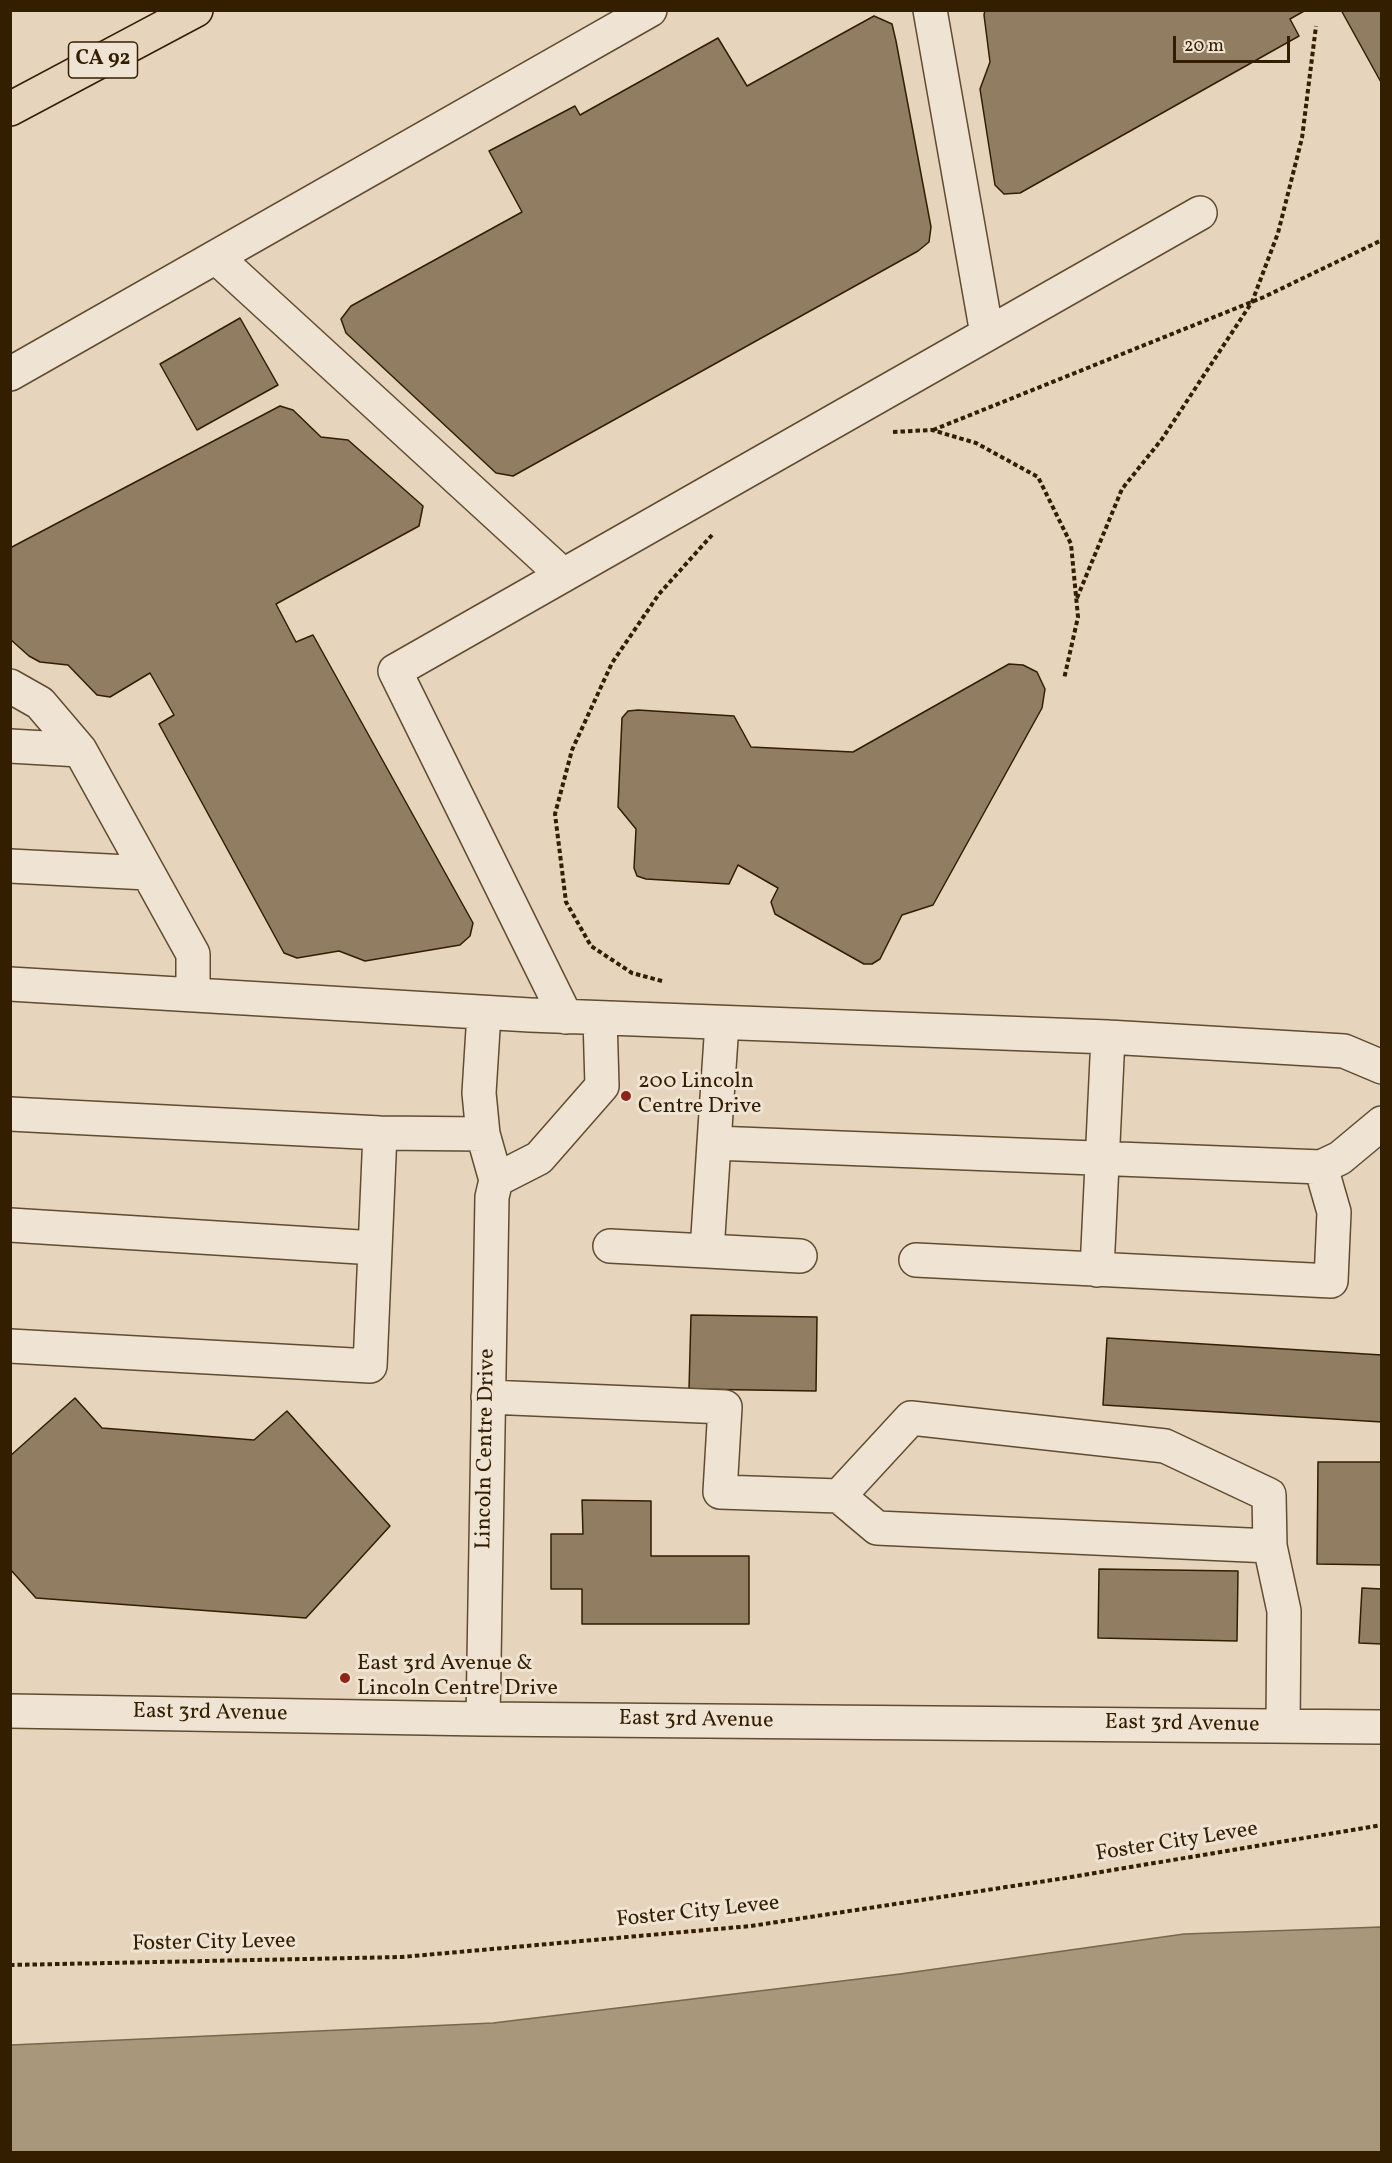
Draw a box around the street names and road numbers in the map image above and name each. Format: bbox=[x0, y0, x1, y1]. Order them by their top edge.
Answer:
road number: CA 92 bbox=[68, 42, 138, 78]
street label: Lincoln Centre Drive bbox=[472, 1348, 502, 1550]
street label: East 3rd Avenue bbox=[132, 1699, 288, 1729]
street label: East 3rd Avenue bbox=[618, 1706, 774, 1736]
street label: East 3rd Avenue bbox=[1104, 1710, 1260, 1740]
street label: Foster City Levee bbox=[1094, 1817, 1260, 1869]
street label: Foster City Levee bbox=[615, 1891, 781, 1935]
street label: Foster City Levee bbox=[132, 1929, 296, 1959]

